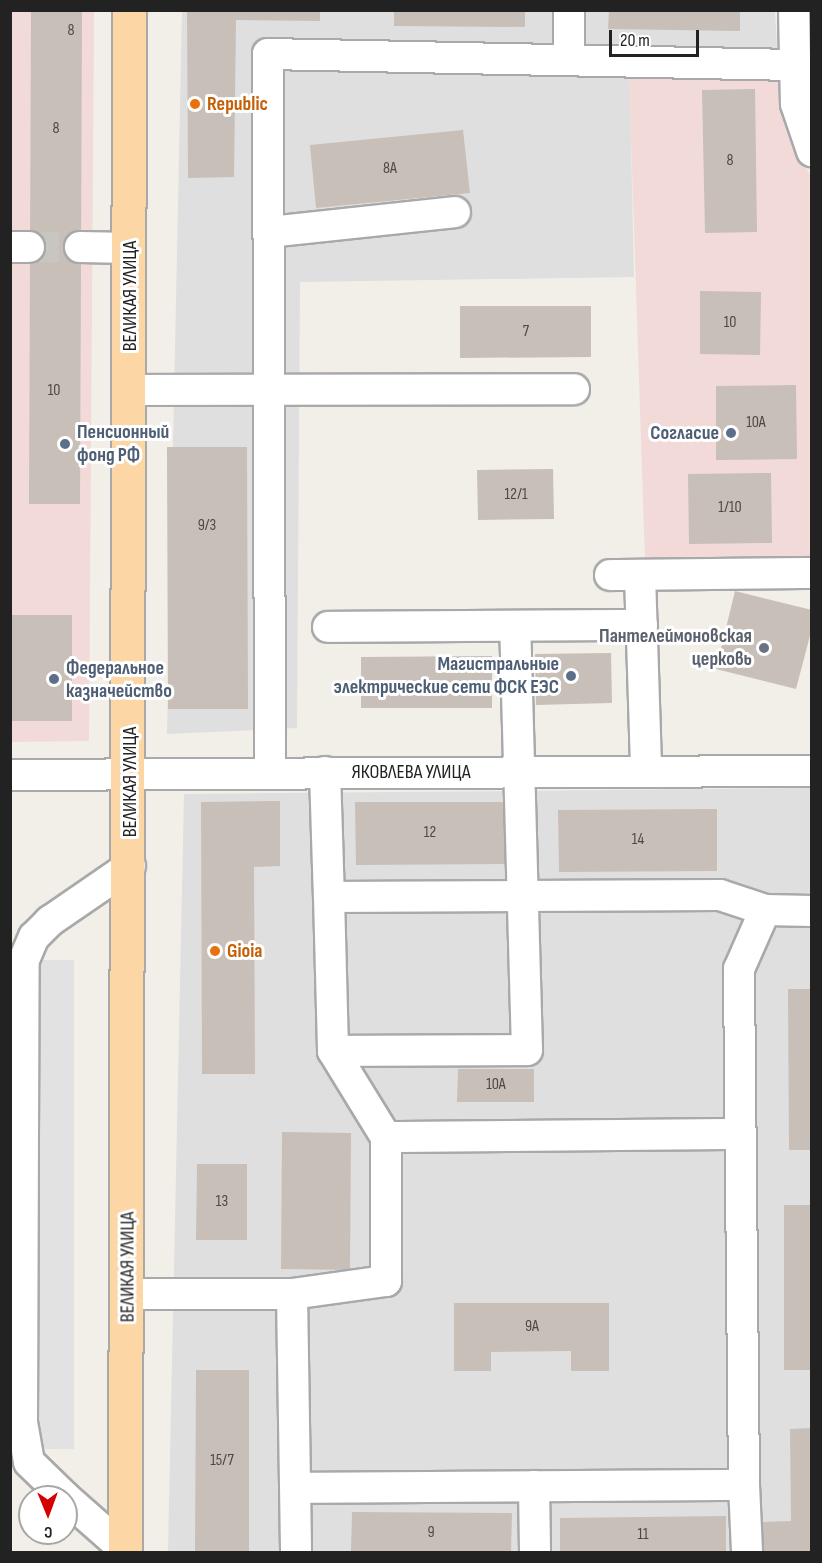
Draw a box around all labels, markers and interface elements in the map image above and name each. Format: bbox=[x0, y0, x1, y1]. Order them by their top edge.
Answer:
scale bar bbox=[612, 18, 702, 56]
house number: 8 bbox=[67, 21, 75, 41]
text: 20 m bbox=[620, 30, 650, 51]
place label: Republic bbox=[207, 92, 268, 116]
marker: Republic bbox=[188, 97, 202, 111]
house number: 8 bbox=[52, 119, 60, 139]
house number: 8 bbox=[726, 151, 734, 171]
house number: 8А bbox=[383, 159, 397, 179]
street label: ВЕЛИКАЯ УЛИЦА bbox=[118, 241, 142, 351]
house number: 10 bbox=[724, 313, 736, 333]
house number: 7 bbox=[523, 322, 529, 342]
house number: 10 bbox=[48, 381, 60, 401]
house number: 10А bbox=[746, 413, 766, 433]
place label: Пенсионный фонд РФ bbox=[77, 420, 169, 467]
place label: Согласие bbox=[650, 421, 719, 445]
marker: Согласие bbox=[724, 426, 738, 440]
marker: Пенсионный фонд РФ bbox=[58, 437, 72, 451]
house number: 12/1 bbox=[505, 485, 527, 505]
house number: 1/10 bbox=[718, 498, 742, 518]
house number: 9/3 bbox=[198, 516, 216, 536]
place label: Пантелеймоновская церковь bbox=[599, 624, 752, 671]
marker: Пантелеймоновская церковь bbox=[757, 641, 771, 655]
place label: Магистральные электрические сети ФСК ЕЭС bbox=[334, 652, 559, 699]
place label: Федеральное казначейство bbox=[66, 656, 172, 703]
marker: Магистральные электрические сети ФСК ЕЭС bbox=[564, 669, 578, 683]
marker: Федеральное казначейство bbox=[47, 672, 61, 686]
street label: ВЕЛИКАЯ УЛИЦА bbox=[118, 727, 142, 837]
street label: ЯКОВЛЕВА УЛИЦА bbox=[352, 760, 470, 784]
house number: 12 bbox=[424, 823, 436, 843]
house number: 14 bbox=[632, 830, 644, 850]
place label: Gioia bbox=[227, 939, 263, 963]
marker: Gioia bbox=[208, 944, 222, 958]
house number: 10А bbox=[486, 1075, 506, 1095]
house number: 13 bbox=[216, 1192, 228, 1212]
street label: ВЕЛИКАЯ УЛИЦА bbox=[116, 1212, 140, 1322]
house number: 9А bbox=[525, 1317, 539, 1337]
house number: 15/7 bbox=[210, 1451, 234, 1471]
north arrow bbox=[18, 1485, 78, 1545]
text: С bbox=[44, 1522, 53, 1541]
house number: 9 bbox=[427, 1523, 435, 1543]
house number: 11 bbox=[637, 1525, 649, 1545]

